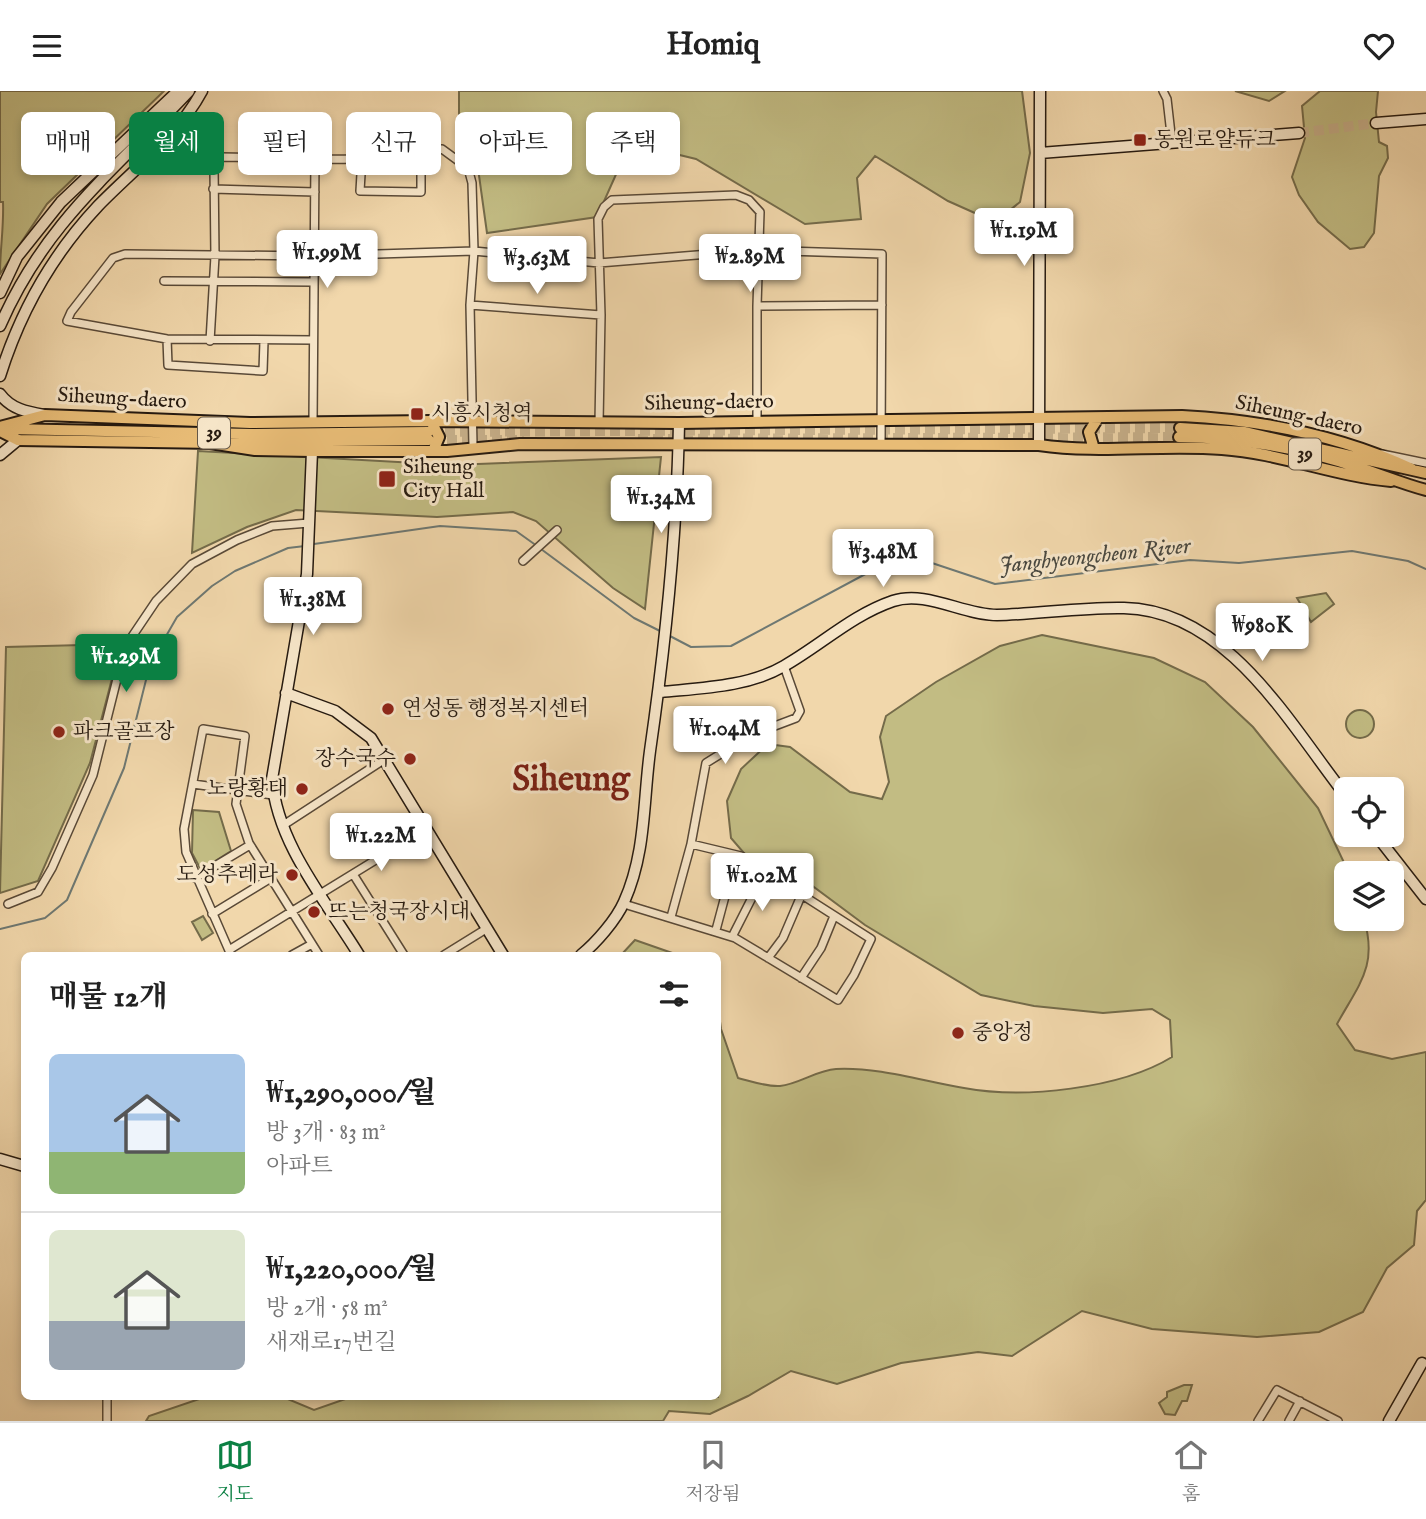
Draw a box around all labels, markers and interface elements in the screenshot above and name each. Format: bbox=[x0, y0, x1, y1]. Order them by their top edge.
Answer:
text: Homiq bbox=[666, 25, 760, 66]
icon: menu bbox=[28, 27, 66, 65]
icon: heart bbox=[1360, 27, 1398, 65]
chip: 매매 bbox=[21, 112, 115, 175]
chip: 월세 bbox=[129, 112, 224, 175]
chip: 필터 bbox=[238, 112, 332, 175]
chip: 신규 bbox=[346, 112, 441, 175]
chip: 아파트 bbox=[455, 112, 572, 175]
chip: 주택 bbox=[586, 112, 680, 175]
place label: 동원로얄듀크 bbox=[1154, 127, 1276, 154]
marker: 동원로얄듀크 bbox=[1132, 132, 1148, 148]
pin: ₩1.19M bbox=[967, 209, 1081, 268]
text: ₩1.19M bbox=[990, 216, 1058, 245]
pin: ₩1.99M bbox=[270, 231, 384, 290]
pin: ₩2.89M bbox=[693, 235, 807, 294]
pin: ₩3.63M bbox=[480, 237, 594, 296]
text: ₩1.99M bbox=[293, 238, 361, 267]
text: ₩2.89M bbox=[715, 242, 785, 271]
text: ₩3.63M bbox=[504, 244, 571, 273]
street label: Siheung-daero bbox=[57, 382, 187, 416]
street label: Siheung-daero bbox=[644, 388, 774, 418]
street label: Siheung-daero bbox=[1233, 389, 1365, 443]
place label: 시흥시청역 bbox=[431, 401, 532, 428]
marker: 시흥시청역 bbox=[409, 406, 425, 422]
road number: 39 bbox=[198, 417, 230, 449]
road number: 39 bbox=[1289, 439, 1321, 469]
place label: Siheung City Hall bbox=[403, 454, 484, 505]
marker: Siheung City Hall bbox=[377, 469, 397, 489]
pin: ₩1.34M bbox=[604, 475, 718, 535]
text: ₩1.34M bbox=[627, 483, 695, 512]
pin: ₩3.48M bbox=[826, 529, 940, 589]
water label: Janghyeongcheon River bbox=[998, 531, 1193, 581]
text: ₩3.48M bbox=[848, 537, 918, 566]
pin: ₩1.38M bbox=[256, 577, 370, 637]
text: ₩1.38M bbox=[280, 585, 346, 614]
pin: ₩980K bbox=[1213, 603, 1311, 663]
text: ₩980K bbox=[1232, 611, 1292, 640]
pin: ₩1.29M bbox=[69, 635, 183, 694]
text: ₩1.29M bbox=[91, 642, 161, 671]
place label: 연성동 행정복지센터 bbox=[402, 696, 589, 723]
marker: 연성동 행정복지센터 bbox=[380, 701, 396, 717]
pin: ₩1.04M bbox=[668, 707, 782, 766]
text: ₩1.04M bbox=[689, 714, 761, 743]
place label: 파크골프장 bbox=[73, 719, 175, 746]
marker: 파크골프장 bbox=[51, 724, 67, 740]
place label: 장수국수 bbox=[315, 746, 396, 773]
marker: 장수국수 bbox=[402, 751, 418, 767]
district label: Siheung bbox=[512, 758, 631, 803]
place label: 노랑황태 bbox=[207, 776, 288, 803]
map controls bbox=[1334, 777, 1404, 931]
button: locate bbox=[1334, 777, 1404, 847]
marker: 노랑황태 bbox=[294, 781, 310, 797]
pin: ₩1.22M bbox=[324, 813, 438, 873]
text: ₩1.22M bbox=[346, 821, 416, 850]
pin: ₩1.02M bbox=[705, 853, 819, 913]
text: ₩1.02M bbox=[727, 861, 797, 890]
button: layers bbox=[1334, 861, 1404, 931]
place label: 도성추레라 bbox=[177, 862, 279, 889]
marker: 도성추레라 bbox=[284, 867, 300, 883]
place label: 뜨는청국장시대 bbox=[328, 899, 470, 926]
marker: 뜨는청국장시대 bbox=[306, 904, 322, 920]
icon: filters bbox=[655, 975, 693, 1013]
text: 매물 12개 bbox=[49, 979, 168, 1017]
place label: 중앙정 bbox=[972, 1020, 1033, 1047]
marker: 중앙정 bbox=[950, 1025, 966, 1041]
text: ₩1,290,000/월 bbox=[266, 1075, 436, 1113]
icon: home bbox=[105, 1082, 189, 1166]
text: 방 3개 · 83 m² bbox=[266, 1118, 386, 1147]
text: 아파트 bbox=[266, 1152, 333, 1181]
text: ₩1,220,000/월 bbox=[266, 1251, 437, 1289]
icon: home bbox=[105, 1258, 189, 1342]
text: 방 2개 · 58 m² bbox=[266, 1294, 388, 1323]
text: 새재로17번길 bbox=[266, 1328, 396, 1357]
tab: 지도 bbox=[216, 1436, 254, 1507]
tab: 저장됨 bbox=[685, 1436, 741, 1507]
tab: 홈 bbox=[1172, 1436, 1210, 1507]

